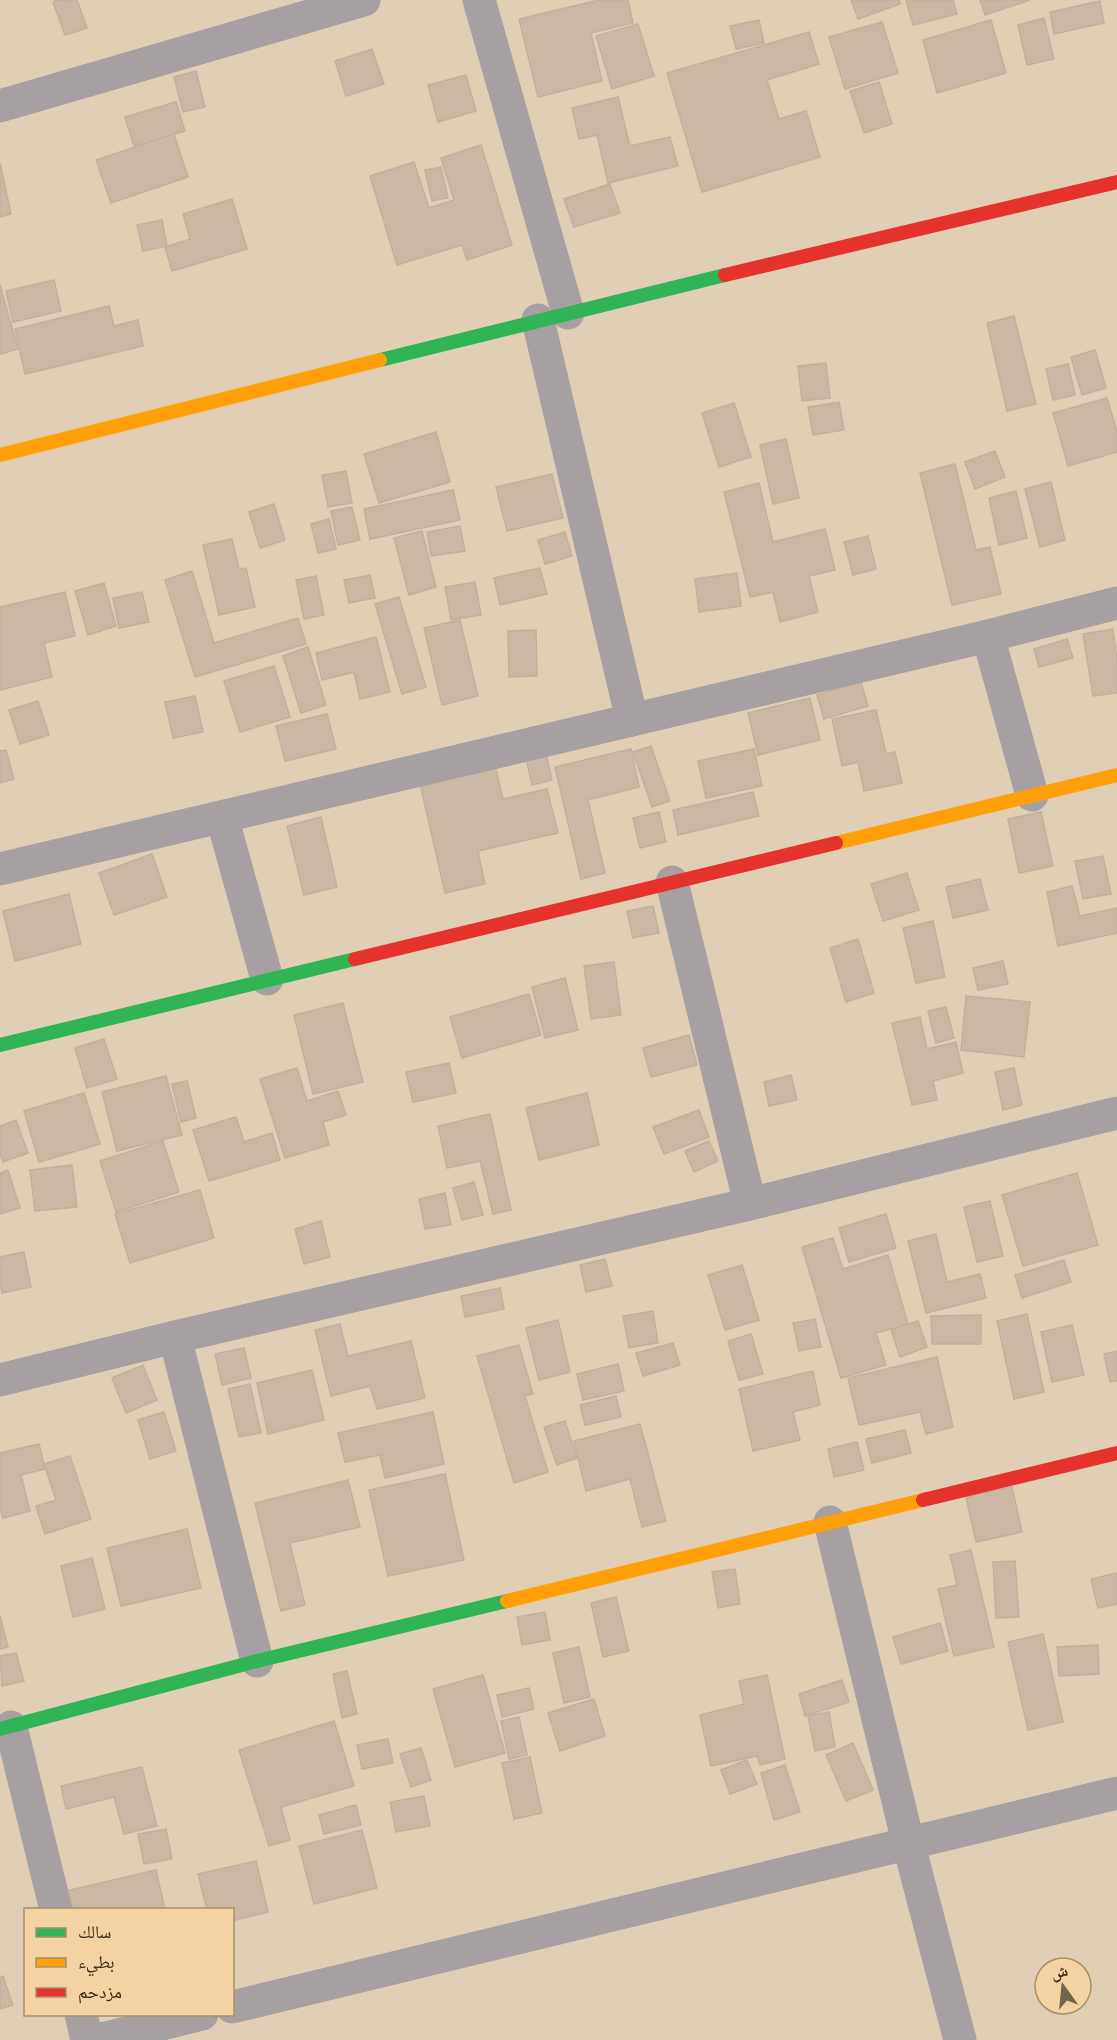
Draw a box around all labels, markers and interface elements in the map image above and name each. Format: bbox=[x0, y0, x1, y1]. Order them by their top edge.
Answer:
legend bbox=[24, 1908, 234, 2016]
text: سالك bbox=[78, 1920, 111, 1942]
text: بطيء bbox=[78, 1950, 115, 1977]
north arrow bbox=[1033, 1956, 1093, 2016]
text: ش bbox=[1048, 1960, 1070, 1983]
text: مزدحم bbox=[78, 1980, 122, 2004]

